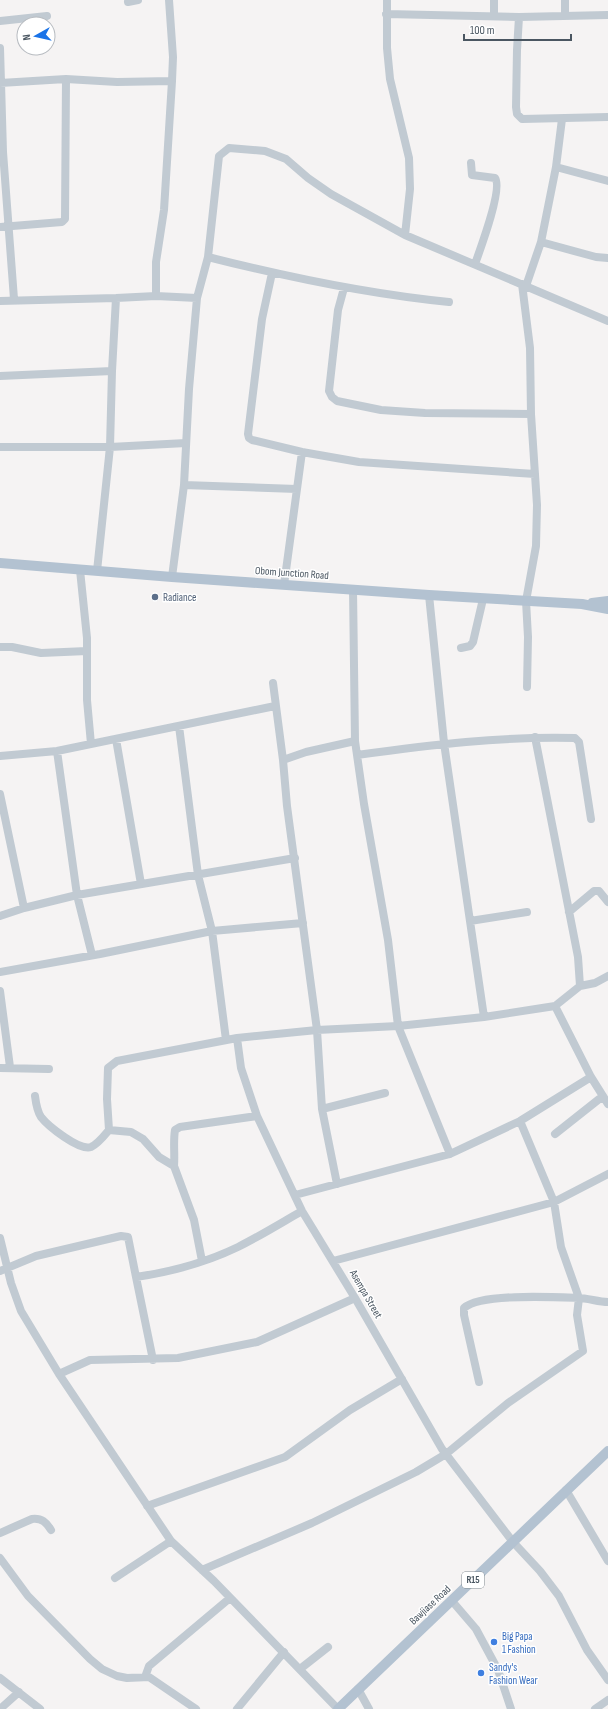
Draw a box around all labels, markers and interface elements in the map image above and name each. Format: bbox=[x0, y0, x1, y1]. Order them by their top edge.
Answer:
north arrow bbox=[16, 16, 56, 56]
scale bar bbox=[464, 16, 571, 42]
text: 100 m bbox=[470, 23, 495, 38]
text: N bbox=[20, 33, 33, 41]
street label: Obom Junction Road bbox=[255, 564, 330, 582]
place label: Radiance bbox=[163, 591, 197, 604]
marker: Radiance bbox=[150, 592, 160, 602]
street label: Asempa Street bbox=[346, 1267, 385, 1321]
road number: R15 bbox=[462, 1572, 484, 1588]
street label: Bawjiase Road bbox=[407, 1582, 454, 1627]
place label: Big Papa 1 Fashion bbox=[502, 1630, 536, 1656]
marker: Big Papa 1 Fashion bbox=[489, 1637, 499, 1647]
place label: Sandy's Fashion Wear bbox=[489, 1661, 538, 1687]
marker: Sandy's Fashion Wear bbox=[476, 1668, 486, 1678]

